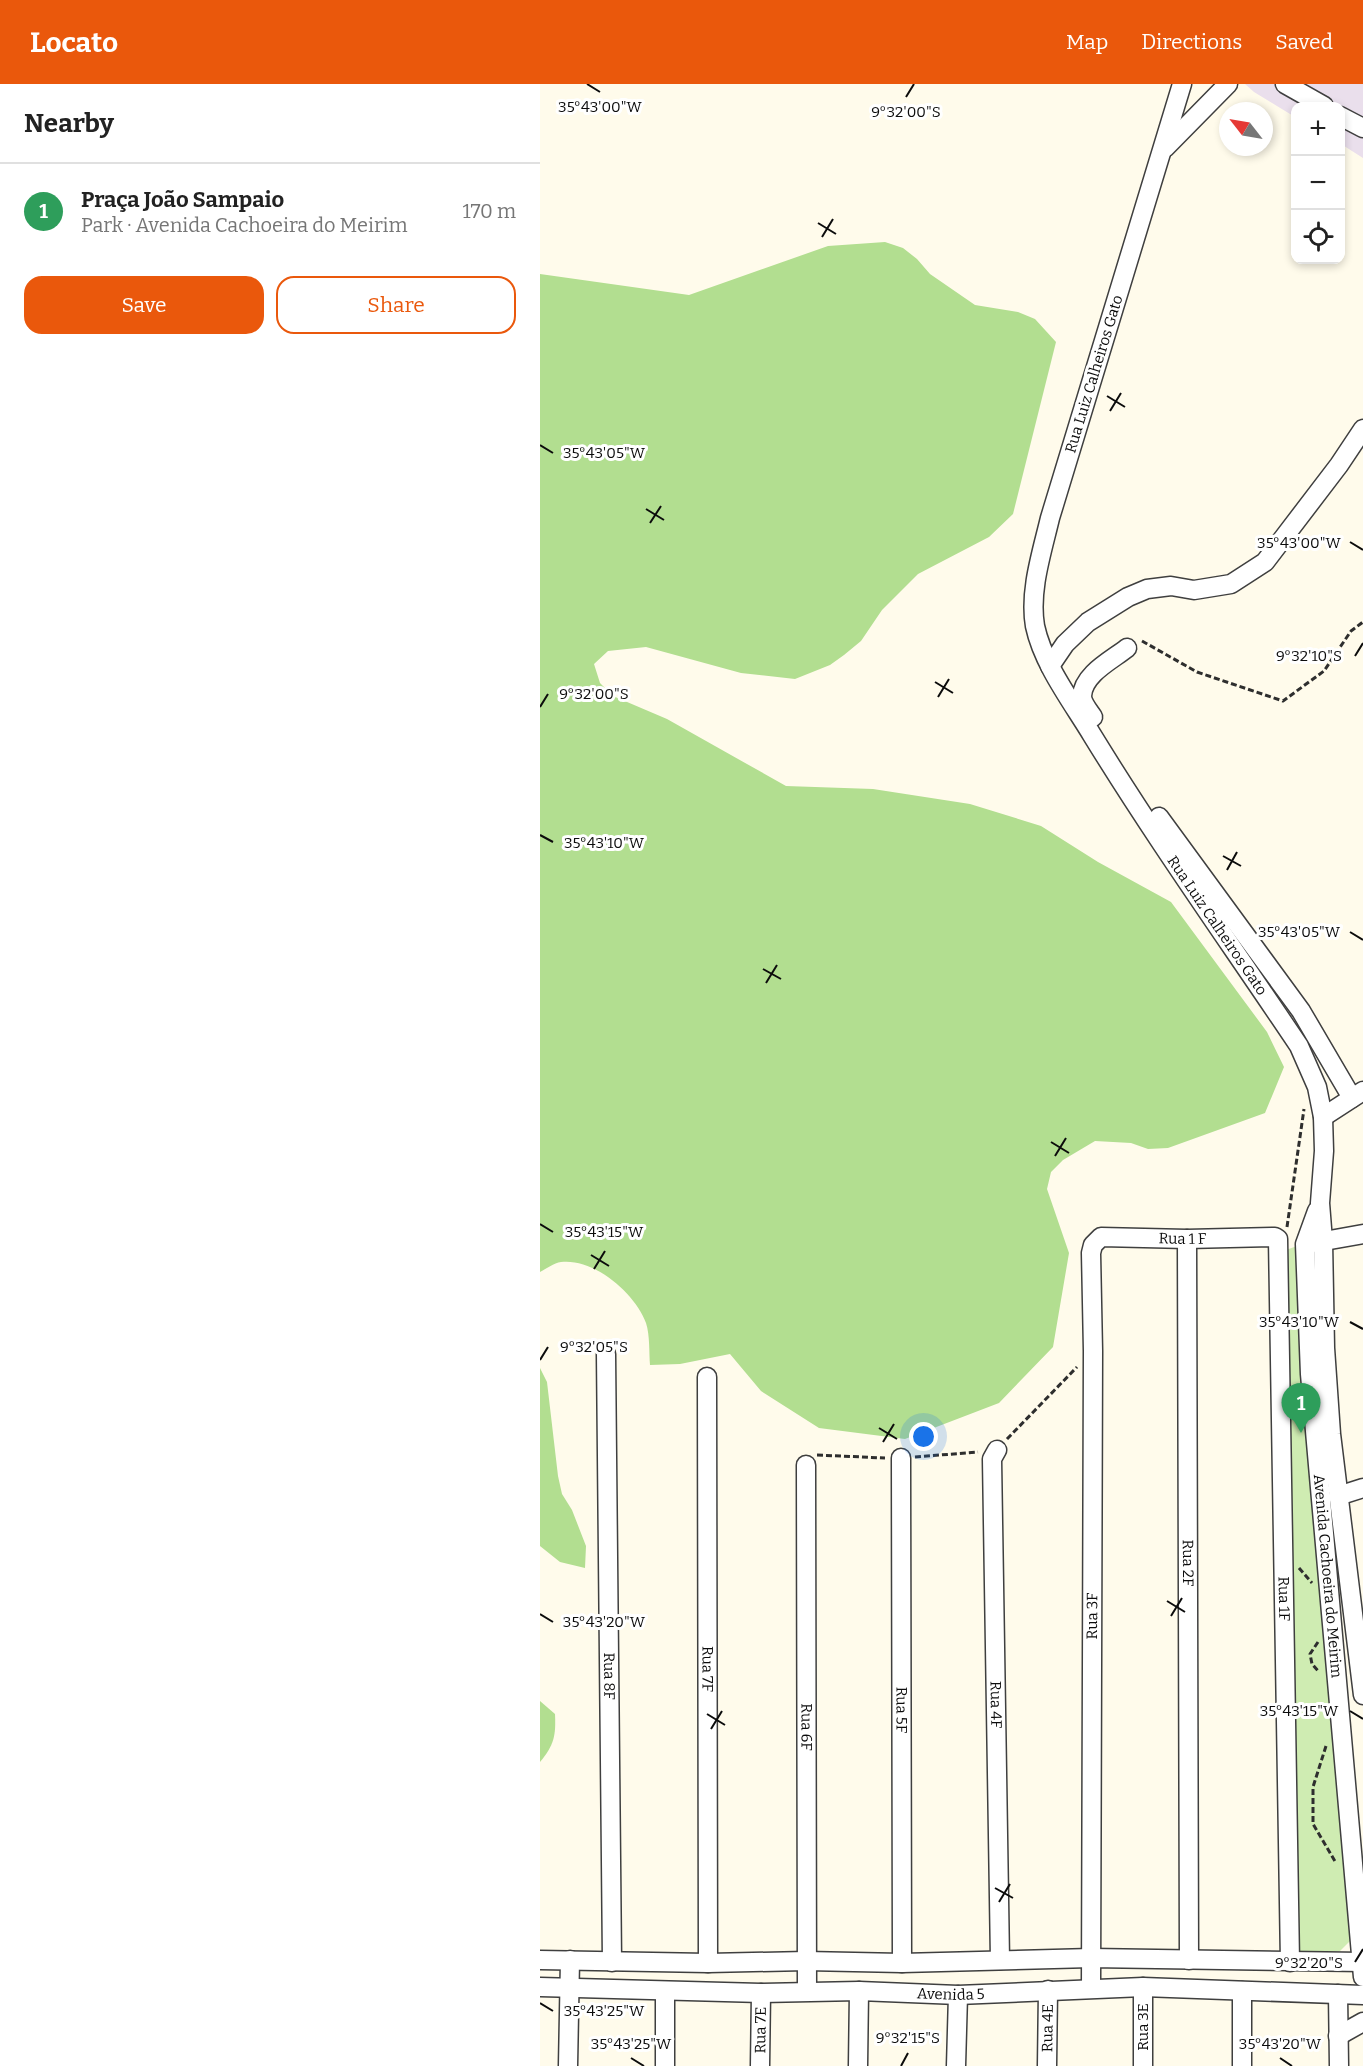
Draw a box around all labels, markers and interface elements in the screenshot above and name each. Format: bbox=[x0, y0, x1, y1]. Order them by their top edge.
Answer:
text: Locato bbox=[30, 26, 118, 59]
text: Map bbox=[1066, 29, 1108, 55]
text: Directions bbox=[1141, 29, 1242, 55]
text: Saved bbox=[1275, 29, 1333, 55]
text: 35°43'00"W bbox=[558, 98, 643, 116]
north arrow bbox=[1219, 102, 1273, 156]
map controls bbox=[1291, 102, 1345, 264]
button: + bbox=[1291, 102, 1345, 156]
text: 9°32'00"S bbox=[871, 103, 941, 121]
text: Nearby bbox=[24, 108, 114, 139]
button: − bbox=[1291, 156, 1345, 210]
text: Praça João Sampaio bbox=[81, 186, 284, 213]
text: 1 bbox=[39, 199, 48, 223]
text: 170 m bbox=[463, 199, 516, 223]
button: locate bbox=[1291, 210, 1345, 264]
text: Park · Avenida Cachoeira do Meirim bbox=[81, 213, 408, 237]
button: Save bbox=[24, 276, 264, 334]
button: Share bbox=[276, 276, 516, 334]
street label: Rua Luiz Calheiros Gato bbox=[1061, 293, 1127, 455]
text: 35°43'05"W bbox=[563, 444, 646, 462]
text: 35°43'00"W bbox=[1257, 534, 1342, 552]
text: 9°32'10"S bbox=[1276, 647, 1342, 665]
text: 9°32'00"S bbox=[559, 685, 629, 703]
text: 35°43'10"W bbox=[564, 834, 645, 852]
street label: Rua Luiz Calheiros Gato bbox=[1164, 852, 1271, 999]
text: 35°43'05"W bbox=[1258, 923, 1341, 941]
text: 35°43'15"W bbox=[565, 1223, 644, 1241]
street label: Rua 1 F bbox=[1158, 1229, 1207, 1248]
text: 35°43'10"W bbox=[1259, 1313, 1340, 1331]
text: 9°32'05"S bbox=[560, 1338, 628, 1356]
pin: 1 bbox=[1282, 1384, 1320, 1433]
your location bbox=[909, 1422, 938, 1451]
street label: Avenida Cachoeira do Meirim bbox=[1310, 1473, 1346, 1679]
street label: Rua 2F bbox=[1179, 1540, 1197, 1587]
street label: Rua 1F bbox=[1275, 1576, 1293, 1622]
street label: Rua 3F bbox=[1083, 1592, 1101, 1639]
text: 35°43'20"W bbox=[563, 1613, 646, 1631]
street label: Rua 7F bbox=[698, 1646, 717, 1693]
street label: Rua 8F bbox=[600, 1652, 618, 1700]
street label: Rua 4F bbox=[987, 1681, 1005, 1729]
street label: Rua 5F bbox=[892, 1687, 911, 1734]
text: 35°43'15"W bbox=[1260, 1702, 1339, 1720]
street label: Rua 6F bbox=[797, 1703, 816, 1751]
text: 9°32'20"S bbox=[1275, 1954, 1343, 1972]
street label: Avenida 5 bbox=[917, 1984, 985, 2004]
text: 35°43'25"W bbox=[564, 2002, 645, 2020]
street label: Rua 3E bbox=[1134, 2003, 1152, 2051]
street label: Rua 4E bbox=[1038, 2004, 1057, 2052]
street label: Rua 7E bbox=[751, 2006, 770, 2054]
text: 9°32'15"S bbox=[876, 2029, 940, 2047]
text: 35°43'25"W bbox=[591, 2035, 672, 2053]
text: 35°43'20"W bbox=[1239, 2035, 1322, 2053]

